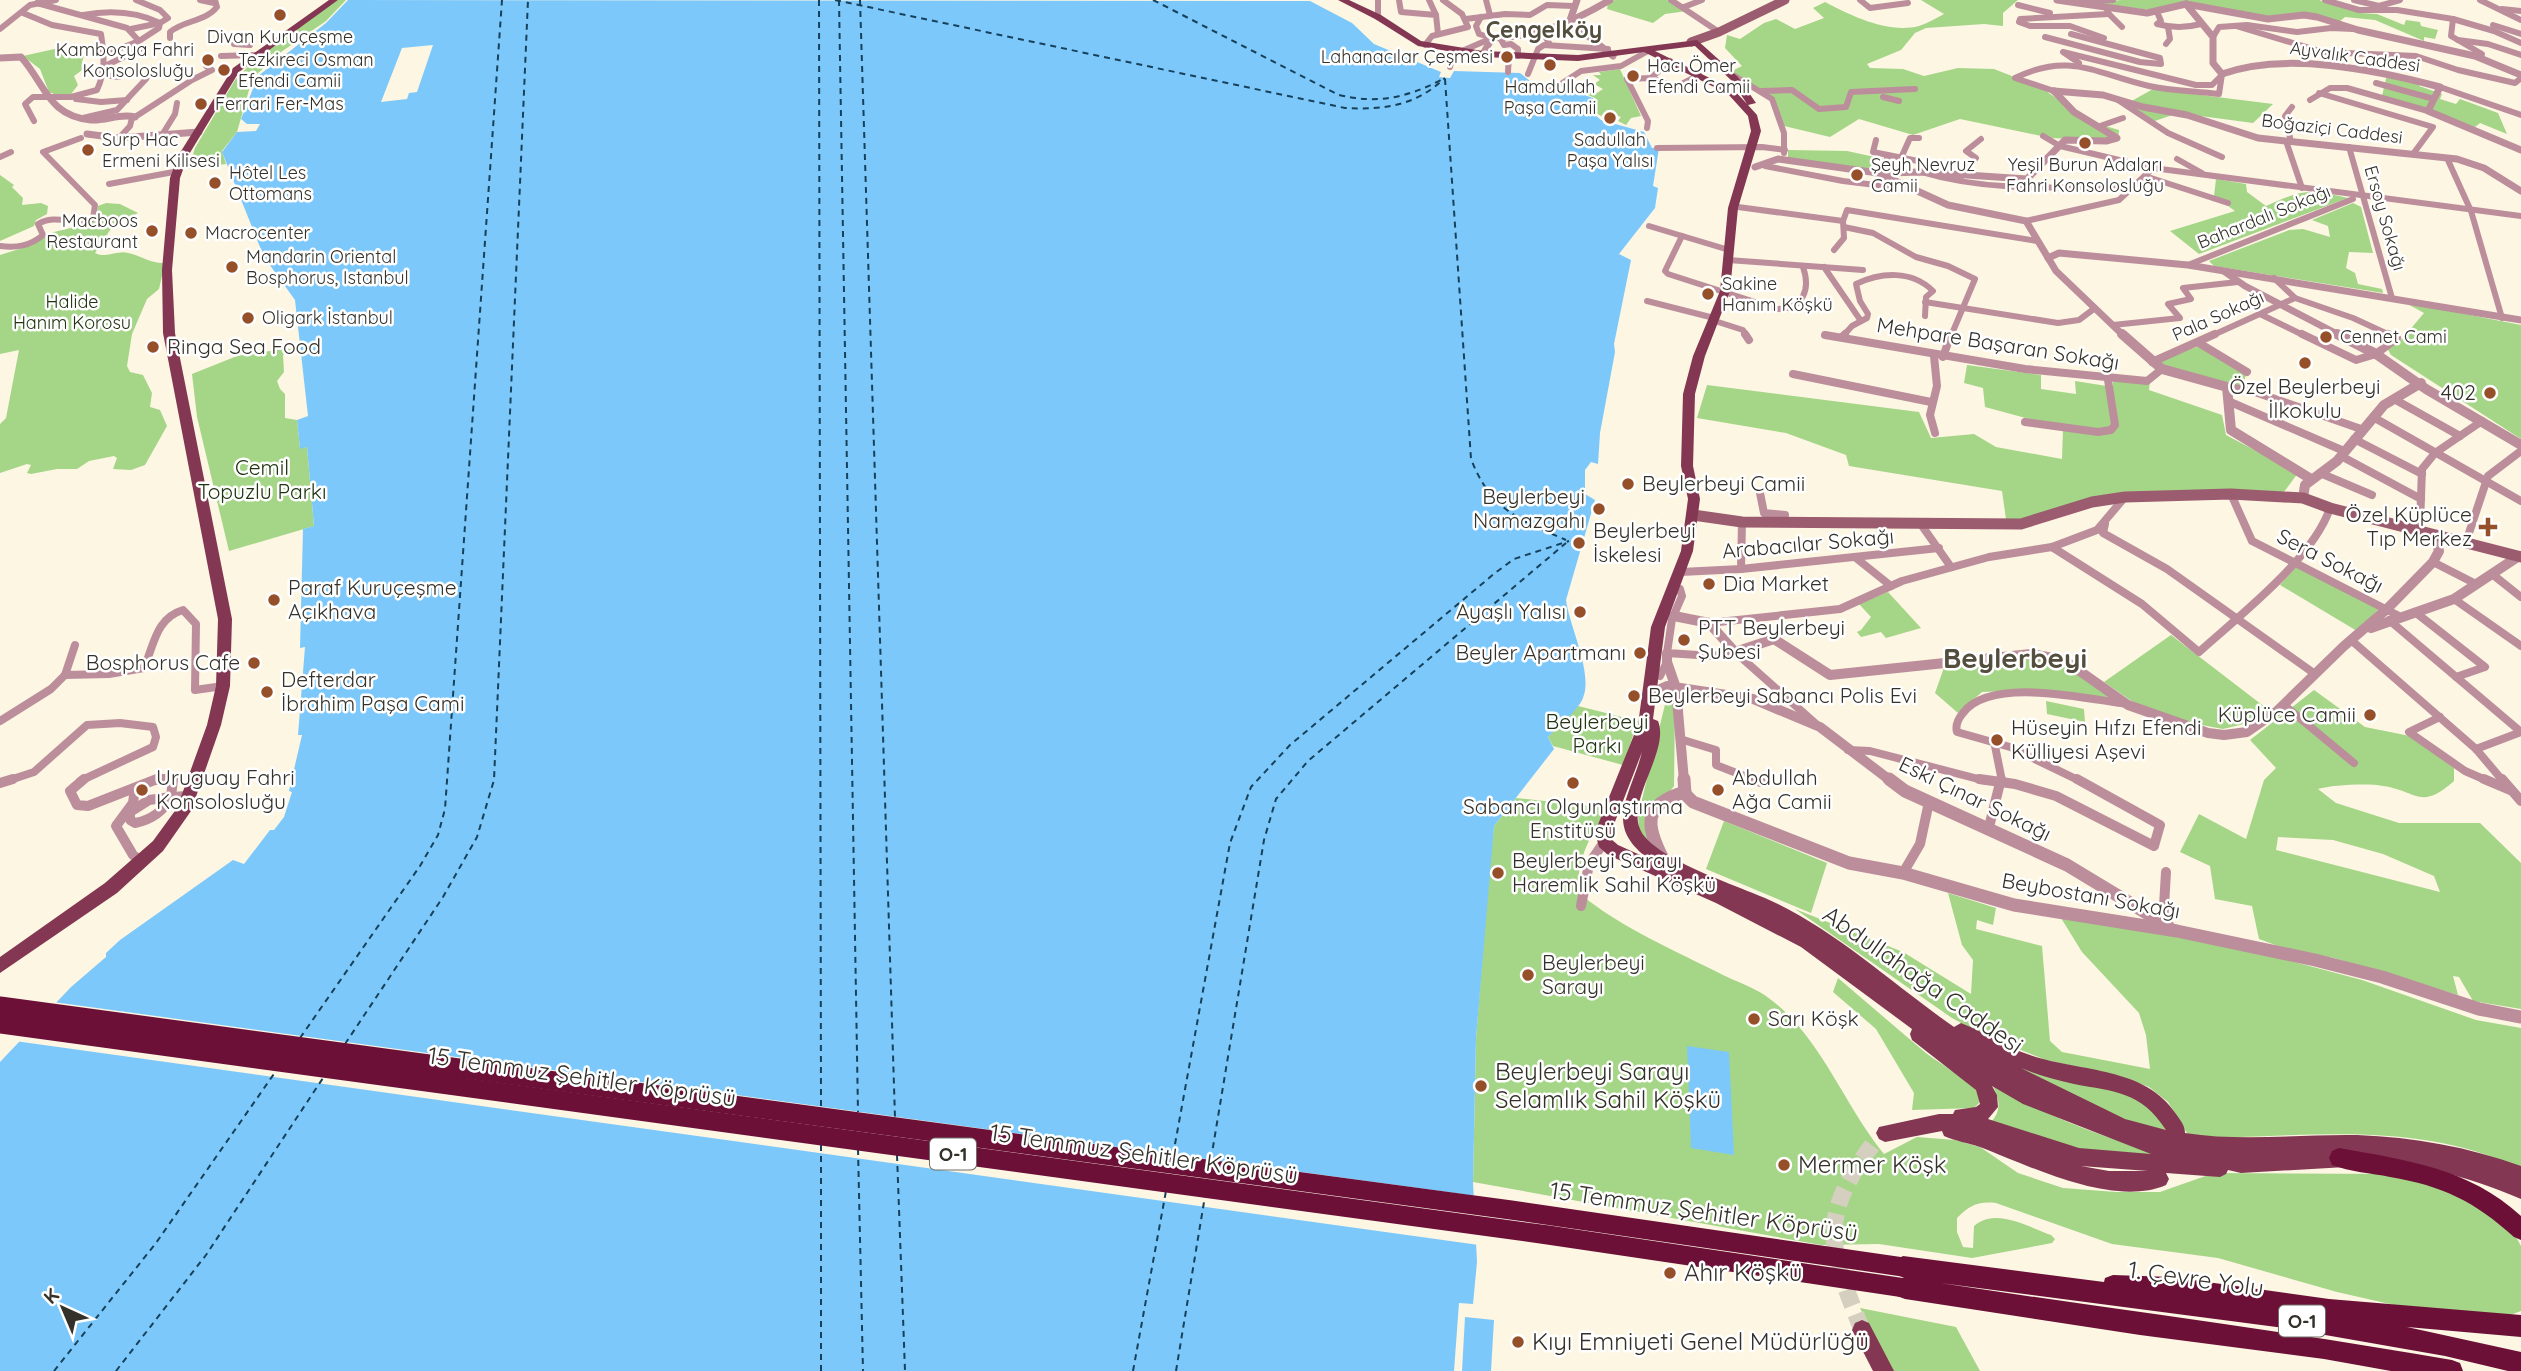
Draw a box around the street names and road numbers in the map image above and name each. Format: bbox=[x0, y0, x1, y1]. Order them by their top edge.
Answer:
street label: Ayvalık Caddesi bbox=[2288, 36, 2422, 77]
street label: Boğaziçi Caddesi bbox=[2260, 108, 2404, 149]
street label: Ersoy Sokağı bbox=[2360, 163, 2411, 273]
street label: Bahardalı Sokağı bbox=[2194, 179, 2334, 254]
street label: Pala Sokağı bbox=[2168, 285, 2267, 346]
street label: Mehpare Başaran Sokağı bbox=[1875, 311, 2121, 375]
street label: Sera Sokağı bbox=[2273, 522, 2388, 598]
street label: Arabacılar Sokağı bbox=[1721, 523, 1895, 563]
street label: Eski Çınar Sokağı bbox=[1895, 750, 2056, 846]
street label: Beybostanı Sokağı bbox=[2000, 867, 2182, 924]
street label: Abdullahağa Caddesi bbox=[1818, 899, 2030, 1060]
street label: 15 Temmuz Şehitler Köprüsü bbox=[426, 1040, 738, 1112]
street label: 15 Temmuz Şehitler Köprüsü bbox=[988, 1117, 1300, 1189]
road number: O-1 bbox=[930, 1138, 976, 1170]
street label: 15 Temmuz Şehitler Köprüsü bbox=[1548, 1175, 1860, 1247]
street label: 1. Çevre Yolu bbox=[2127, 1254, 2266, 1302]
road number: O-1 bbox=[2279, 1306, 2325, 1336]

